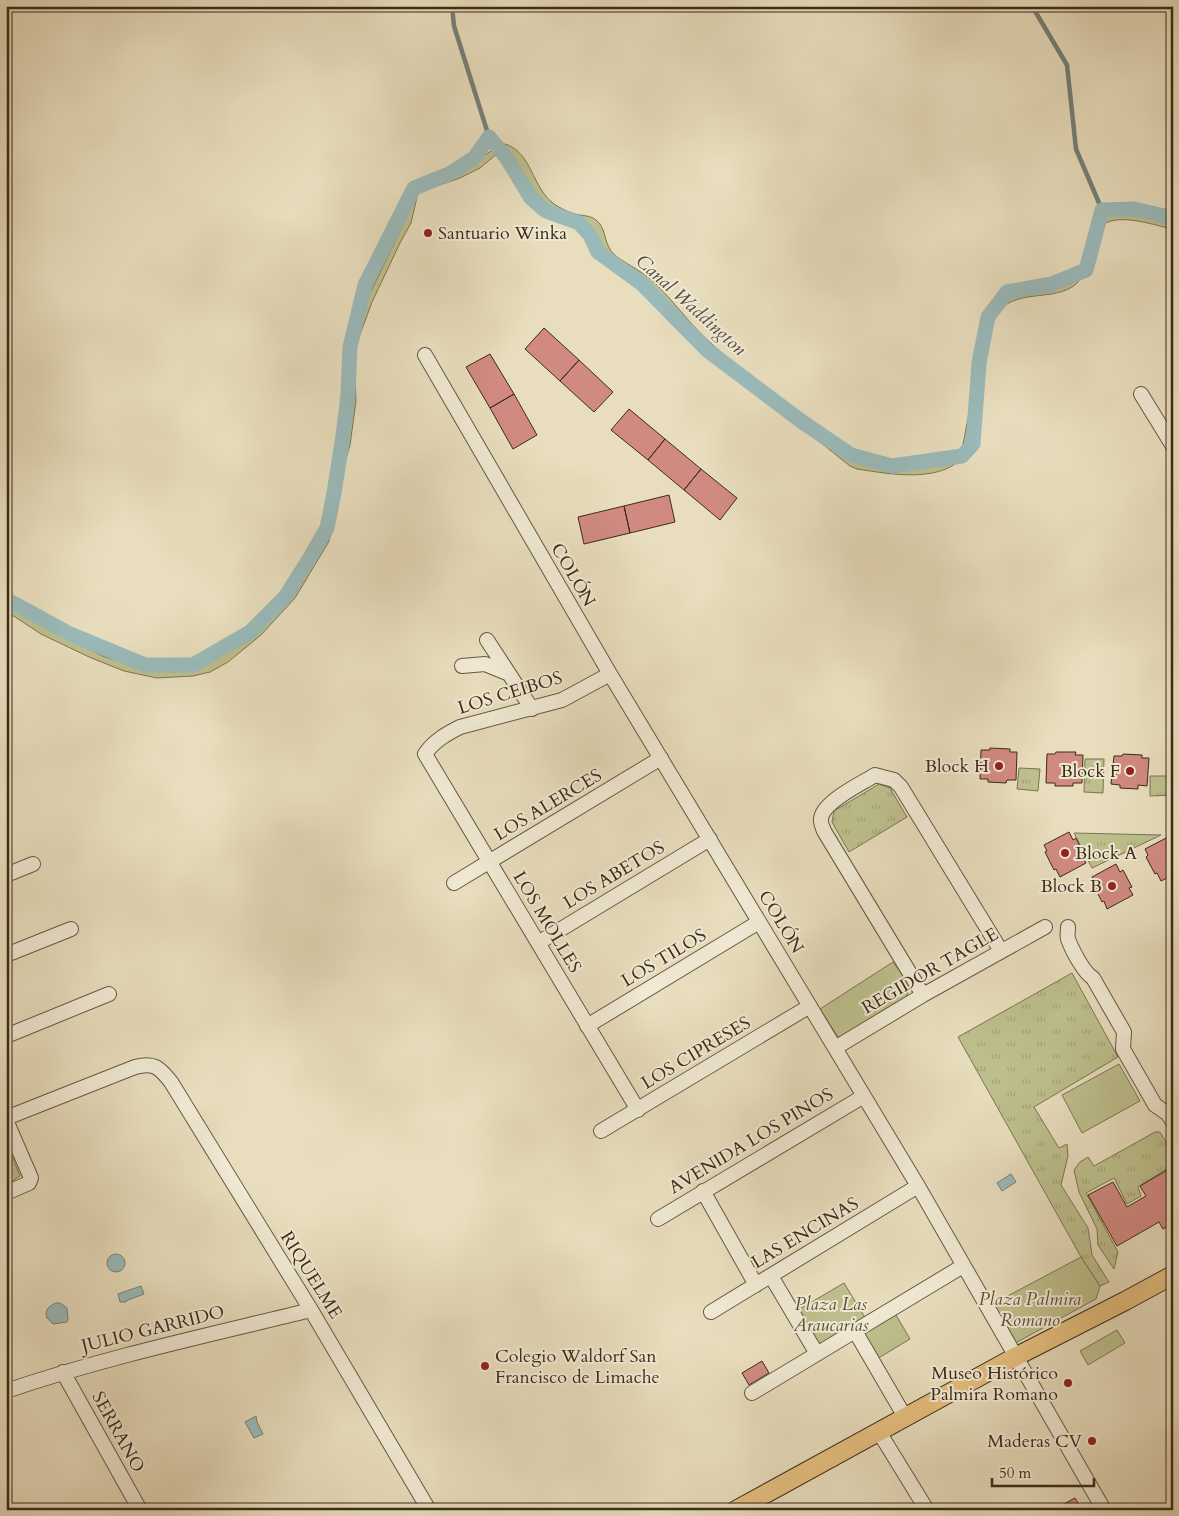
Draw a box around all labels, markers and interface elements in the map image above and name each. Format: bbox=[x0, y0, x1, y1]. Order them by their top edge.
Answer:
place label: Santuario Winka bbox=[438, 221, 567, 246]
marker: Santuario Winka bbox=[422, 227, 434, 239]
water label: Canal Waddington bbox=[630, 248, 752, 362]
street label: COLÓN bbox=[545, 539, 602, 612]
street label: LOS CEIBOS bbox=[455, 665, 565, 721]
place label: Block H bbox=[925, 754, 989, 779]
place label: Block F bbox=[1061, 759, 1120, 784]
marker: Block H bbox=[993, 760, 1005, 772]
street label: LOS ALERCES bbox=[490, 763, 606, 847]
marker: Block F bbox=[1124, 765, 1136, 777]
street label: LOS ABETOS bbox=[559, 835, 669, 915]
place label: Block A bbox=[1075, 841, 1137, 866]
marker: Block A bbox=[1059, 847, 1071, 859]
street label: LOS MOLLES bbox=[507, 866, 587, 978]
place label: Block B bbox=[1041, 874, 1102, 899]
marker: Block B bbox=[1106, 880, 1118, 892]
street label: COLÓN bbox=[752, 886, 810, 959]
street label: REGIDOR TAGLE bbox=[857, 922, 1003, 1020]
street label: LOS TILOS bbox=[617, 923, 711, 993]
street label: LOS CIPRESES bbox=[637, 1010, 755, 1096]
street label: AVENIDA LOS PINOS bbox=[664, 1082, 838, 1200]
street label: LAS ENCINAS bbox=[747, 1191, 863, 1275]
street label: RIQUELME bbox=[274, 1226, 348, 1324]
park label: Plaza Palmira Romano bbox=[979, 1287, 1081, 1333]
park label: Plaza Las Araucarias bbox=[792, 1292, 869, 1338]
street label: JULIO GARRIDO bbox=[76, 1299, 227, 1360]
place label: Colegio Waldorf San Francisco de Limache bbox=[495, 1344, 660, 1390]
marker: Colegio Waldorf San Francisco de Limache bbox=[479, 1360, 491, 1372]
place label: Museo Histórico Palmira Romano bbox=[930, 1361, 1058, 1407]
marker: Museo Histórico Palmira Romano bbox=[1062, 1377, 1074, 1389]
street label: SERRANO bbox=[86, 1387, 150, 1477]
place label: Maderas CV bbox=[987, 1429, 1083, 1454]
marker: Maderas CV bbox=[1086, 1435, 1098, 1447]
scale bar bbox=[992, 1456, 1094, 1488]
text: 50 m bbox=[999, 1463, 1031, 1483]

